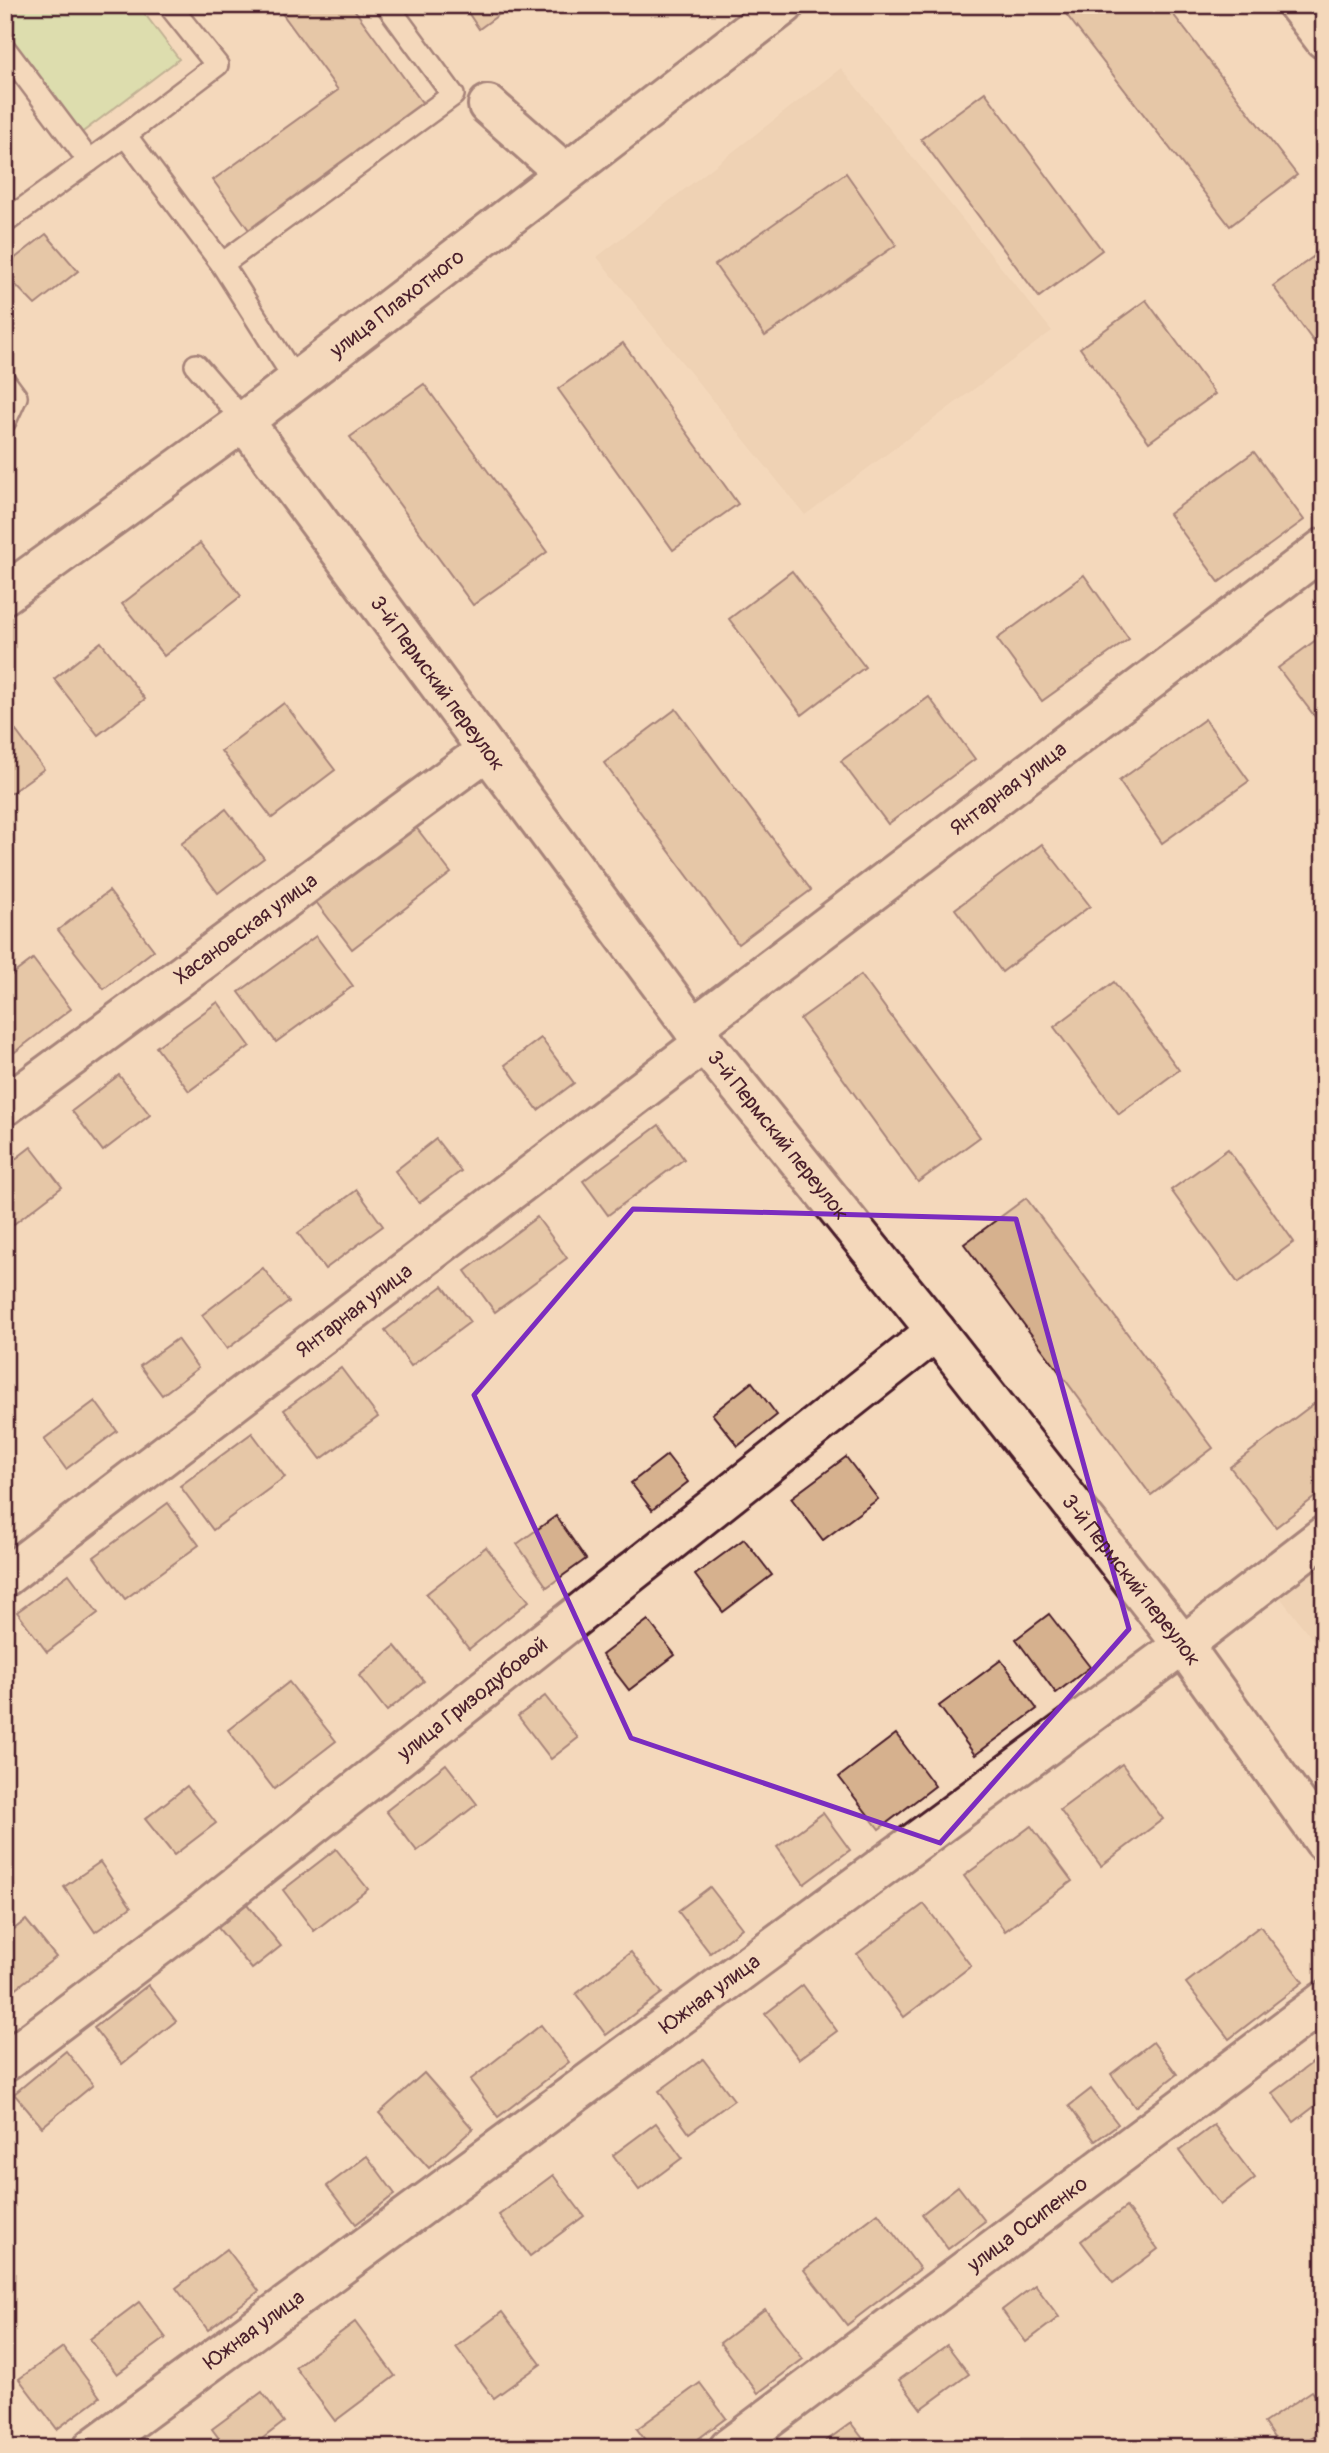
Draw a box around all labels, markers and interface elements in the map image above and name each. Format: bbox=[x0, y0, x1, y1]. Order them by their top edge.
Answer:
street label: улица Плахотного bbox=[323, 243, 470, 364]
street label: 3-й Пермский переулок bbox=[364, 590, 512, 776]
street label: Янтарная улица bbox=[944, 735, 1072, 841]
street label: Хасановская улица bbox=[169, 867, 323, 990]
street label: 3-й Пермский переулок bbox=[702, 1045, 855, 1226]
street label: Янтарная улица bbox=[290, 1257, 418, 1364]
street label: 3-й Пермский переулок bbox=[1056, 1489, 1207, 1671]
street label: улица Гризодубовой bbox=[391, 1631, 553, 1767]
street label: Южная улица bbox=[654, 1948, 765, 2040]
street label: улица Осипенко bbox=[961, 2170, 1093, 2279]
street label: Южная улица bbox=[198, 2283, 310, 2375]

